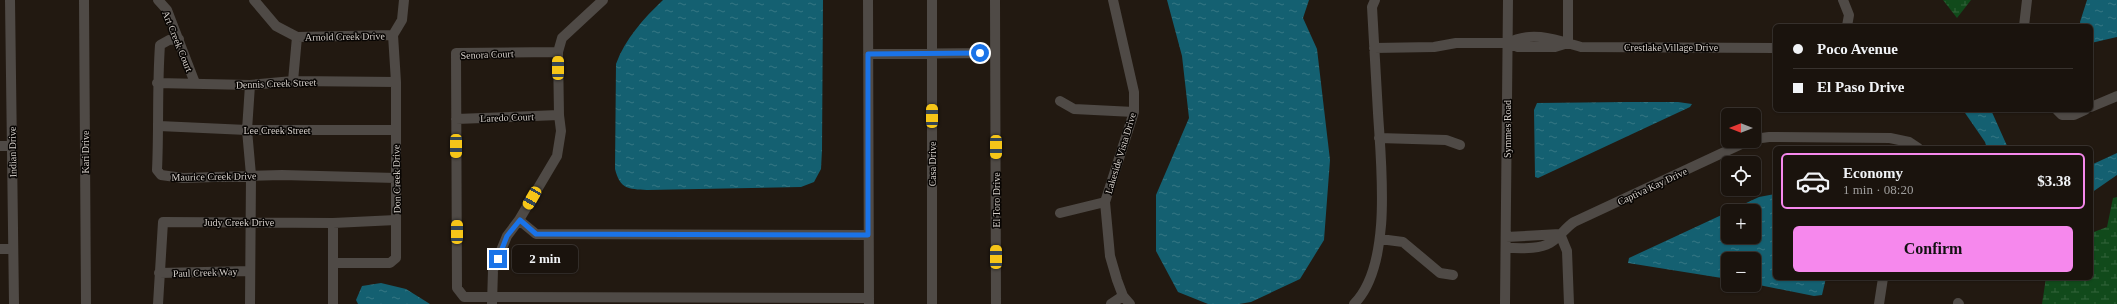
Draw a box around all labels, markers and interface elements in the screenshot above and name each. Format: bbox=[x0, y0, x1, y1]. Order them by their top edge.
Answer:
street label: Art Creek Court bbox=[160, 9, 195, 74]
street label: Arnold Creek Drive bbox=[305, 30, 386, 43]
text: Poco Avenue bbox=[1817, 41, 1898, 57]
street label: Crestlake Village Drive bbox=[1624, 42, 1719, 53]
route start bbox=[971, 44, 989, 62]
street label: Senora Court bbox=[460, 48, 514, 61]
car bbox=[552, 56, 564, 80]
street label: Dennis Creek Street bbox=[236, 77, 317, 90]
text: El Paso Drive bbox=[1817, 79, 1905, 95]
street label: Symmes Road bbox=[1502, 100, 1513, 158]
car bbox=[926, 104, 938, 128]
north arrow bbox=[1721, 108, 1761, 148]
map controls bbox=[1721, 108, 1761, 292]
street label: Laredo Court bbox=[480, 111, 534, 124]
street label: Lakeside Vista Drive bbox=[1103, 111, 1138, 195]
street label: Lee Creek Street bbox=[243, 125, 311, 136]
street label: Indian Drive bbox=[7, 126, 18, 177]
street label: Kari Drive bbox=[80, 130, 91, 174]
car bbox=[450, 134, 462, 158]
car bbox=[990, 135, 1002, 159]
street label: Casa Drive bbox=[927, 141, 938, 186]
street label: Don Creek Drive bbox=[390, 144, 403, 214]
button: locate bbox=[1721, 156, 1761, 196]
icon: car bbox=[1795, 163, 1831, 199]
street label: Captiva Kay Drive bbox=[1616, 165, 1689, 207]
text: Economy bbox=[1843, 165, 1903, 181]
street label: Maurice Creek Drive bbox=[171, 170, 257, 183]
street label: El Toro Drive bbox=[991, 172, 1002, 228]
text: $3.38 bbox=[2037, 173, 2071, 189]
text: 1 min · 08:20 bbox=[1843, 182, 1913, 197]
car bbox=[521, 185, 543, 211]
button: + bbox=[1721, 204, 1761, 244]
street label: Judy Creek Drive bbox=[204, 217, 275, 228]
car bbox=[451, 220, 463, 244]
button: Confirm bbox=[1793, 226, 2073, 272]
callout: 2 min bbox=[512, 245, 578, 273]
car bbox=[990, 245, 1002, 269]
route end bbox=[489, 250, 507, 268]
text: 2 min bbox=[529, 251, 561, 266]
button: − bbox=[1721, 252, 1761, 292]
street label: Paul Creek Way bbox=[173, 266, 237, 279]

